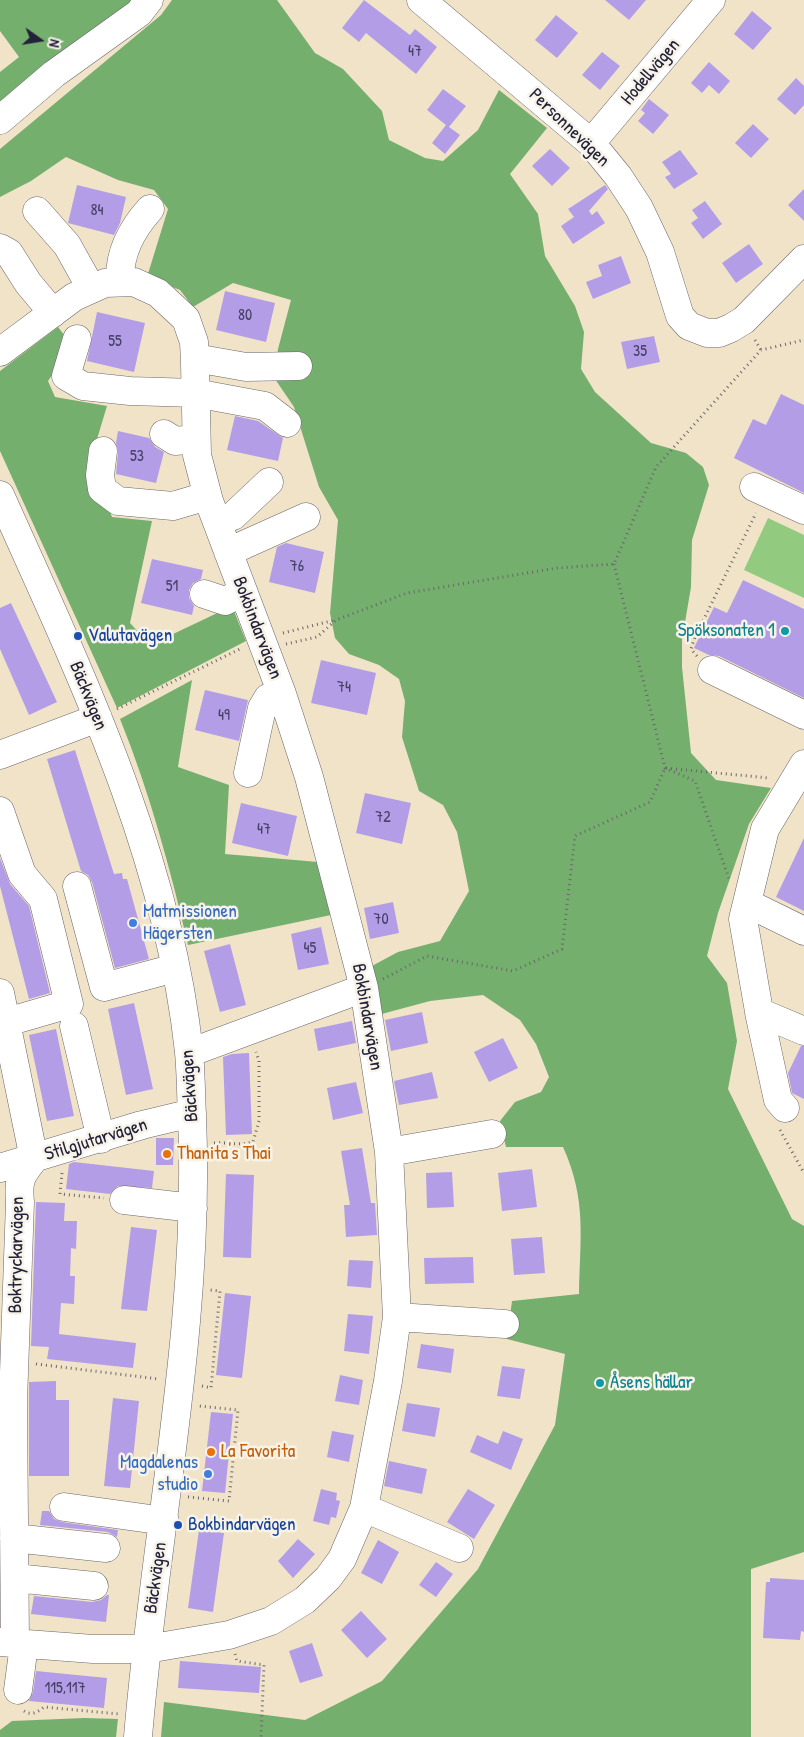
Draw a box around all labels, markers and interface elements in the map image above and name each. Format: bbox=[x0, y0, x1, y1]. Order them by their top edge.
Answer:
north arrow bbox=[15, 15, 65, 65]
street label: Hodellvägen bbox=[617, 34, 685, 110]
text: N bbox=[45, 38, 65, 49]
house number: 47 bbox=[408, 42, 422, 62]
street label: Personnevägen bbox=[524, 84, 614, 172]
house number: 84 bbox=[91, 201, 103, 221]
house number: 80 bbox=[238, 306, 252, 326]
house number: 55 bbox=[108, 332, 122, 352]
house number: 35 bbox=[633, 342, 647, 362]
house number: 53 bbox=[130, 447, 144, 467]
house number: 76 bbox=[290, 557, 304, 577]
street label: Bokbindarvägen bbox=[227, 574, 287, 682]
house number: 51 bbox=[166, 577, 178, 597]
place label: Spöksonaten 1 bbox=[678, 620, 775, 642]
place label: Valutavägen bbox=[88, 625, 172, 647]
marker: Spöksonaten 1 bbox=[779, 625, 791, 637]
marker: Valutavägen bbox=[72, 630, 84, 642]
street label: Bäckvägen bbox=[64, 658, 112, 734]
house number: 74 bbox=[337, 678, 351, 698]
house number: 49 bbox=[218, 706, 230, 726]
house number: 72 bbox=[375, 808, 391, 828]
house number: 47 bbox=[257, 820, 271, 840]
place label: Matmissionen Hägersten bbox=[143, 901, 237, 945]
house number: 70 bbox=[373, 910, 389, 930]
marker: Matmissionen Hägersten bbox=[127, 917, 139, 929]
house number: 45 bbox=[304, 939, 316, 959]
street label: Bokbindarvägen bbox=[346, 962, 388, 1072]
street label: Bäckvägen bbox=[176, 1049, 204, 1123]
street label: Stilgjutarvägen bbox=[42, 1114, 150, 1166]
place label: Thanita's Thai bbox=[177, 1143, 272, 1165]
marker: Thanita's Thai bbox=[161, 1148, 173, 1160]
street label: Boktryckarvägen bbox=[5, 1196, 29, 1314]
place label: Åsens hällar bbox=[610, 1372, 693, 1394]
marker: Åsens hällar bbox=[594, 1377, 606, 1389]
place label: La Favorita bbox=[221, 1441, 295, 1463]
marker: La Favorita bbox=[205, 1446, 217, 1458]
place label: Magdalenas studio bbox=[120, 1452, 198, 1496]
marker: Magdalenas studio bbox=[202, 1468, 214, 1480]
place label: Bokbindarvägen bbox=[188, 1514, 296, 1536]
marker: Bokbindarvägen bbox=[172, 1519, 184, 1531]
street label: Bäckvägen bbox=[140, 1541, 172, 1615]
house number: 115,117 bbox=[44, 1679, 86, 1699]

